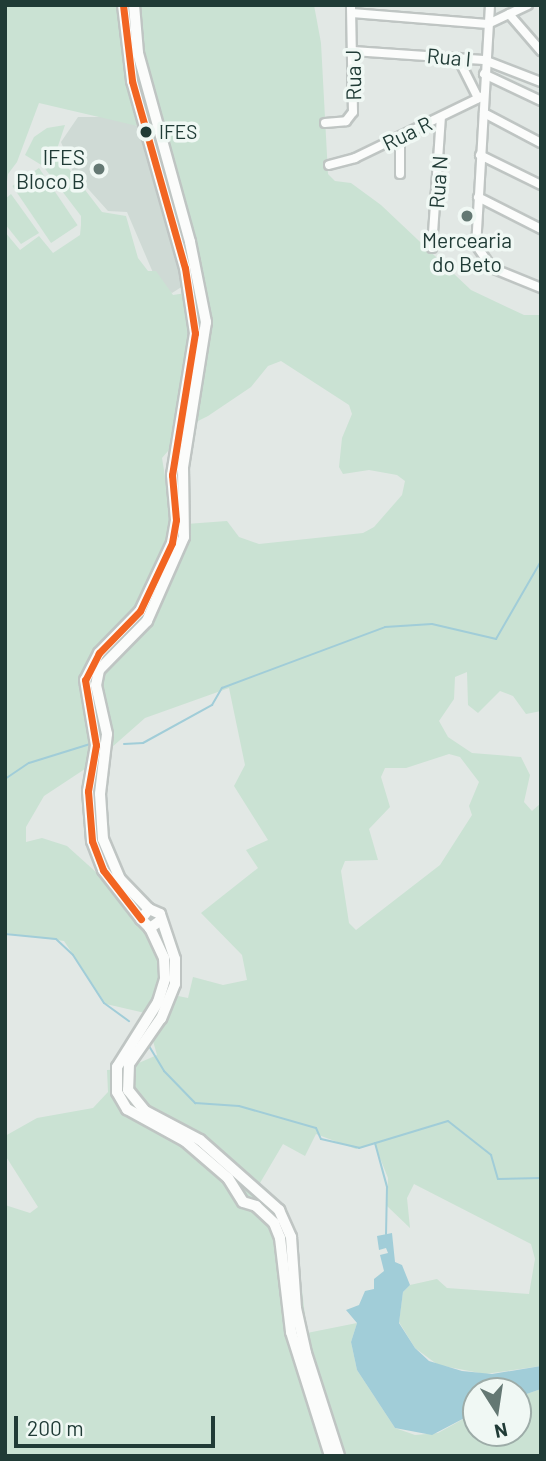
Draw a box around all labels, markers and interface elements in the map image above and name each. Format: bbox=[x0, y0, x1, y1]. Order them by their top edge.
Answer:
street label: Rua I bbox=[426, 43, 472, 71]
street label: Rua J bbox=[340, 49, 366, 101]
street label: Rua R bbox=[378, 110, 436, 156]
place label: IFES bbox=[159, 121, 197, 143]
marker: IFES bbox=[139, 125, 153, 139]
place label: IFES Bloco B bbox=[16, 144, 85, 194]
street label: Rua N bbox=[424, 155, 452, 209]
marker: IFES Bloco B bbox=[91, 161, 107, 177]
marker: Mercearia do Beto bbox=[459, 208, 475, 224]
place label: Mercearia do Beto bbox=[422, 227, 512, 277]
north arrow bbox=[462, 1377, 532, 1447]
scale bar bbox=[18, 1402, 219, 1446]
text: 200 m bbox=[27, 1415, 84, 1440]
text: N bbox=[492, 1419, 510, 1444]

